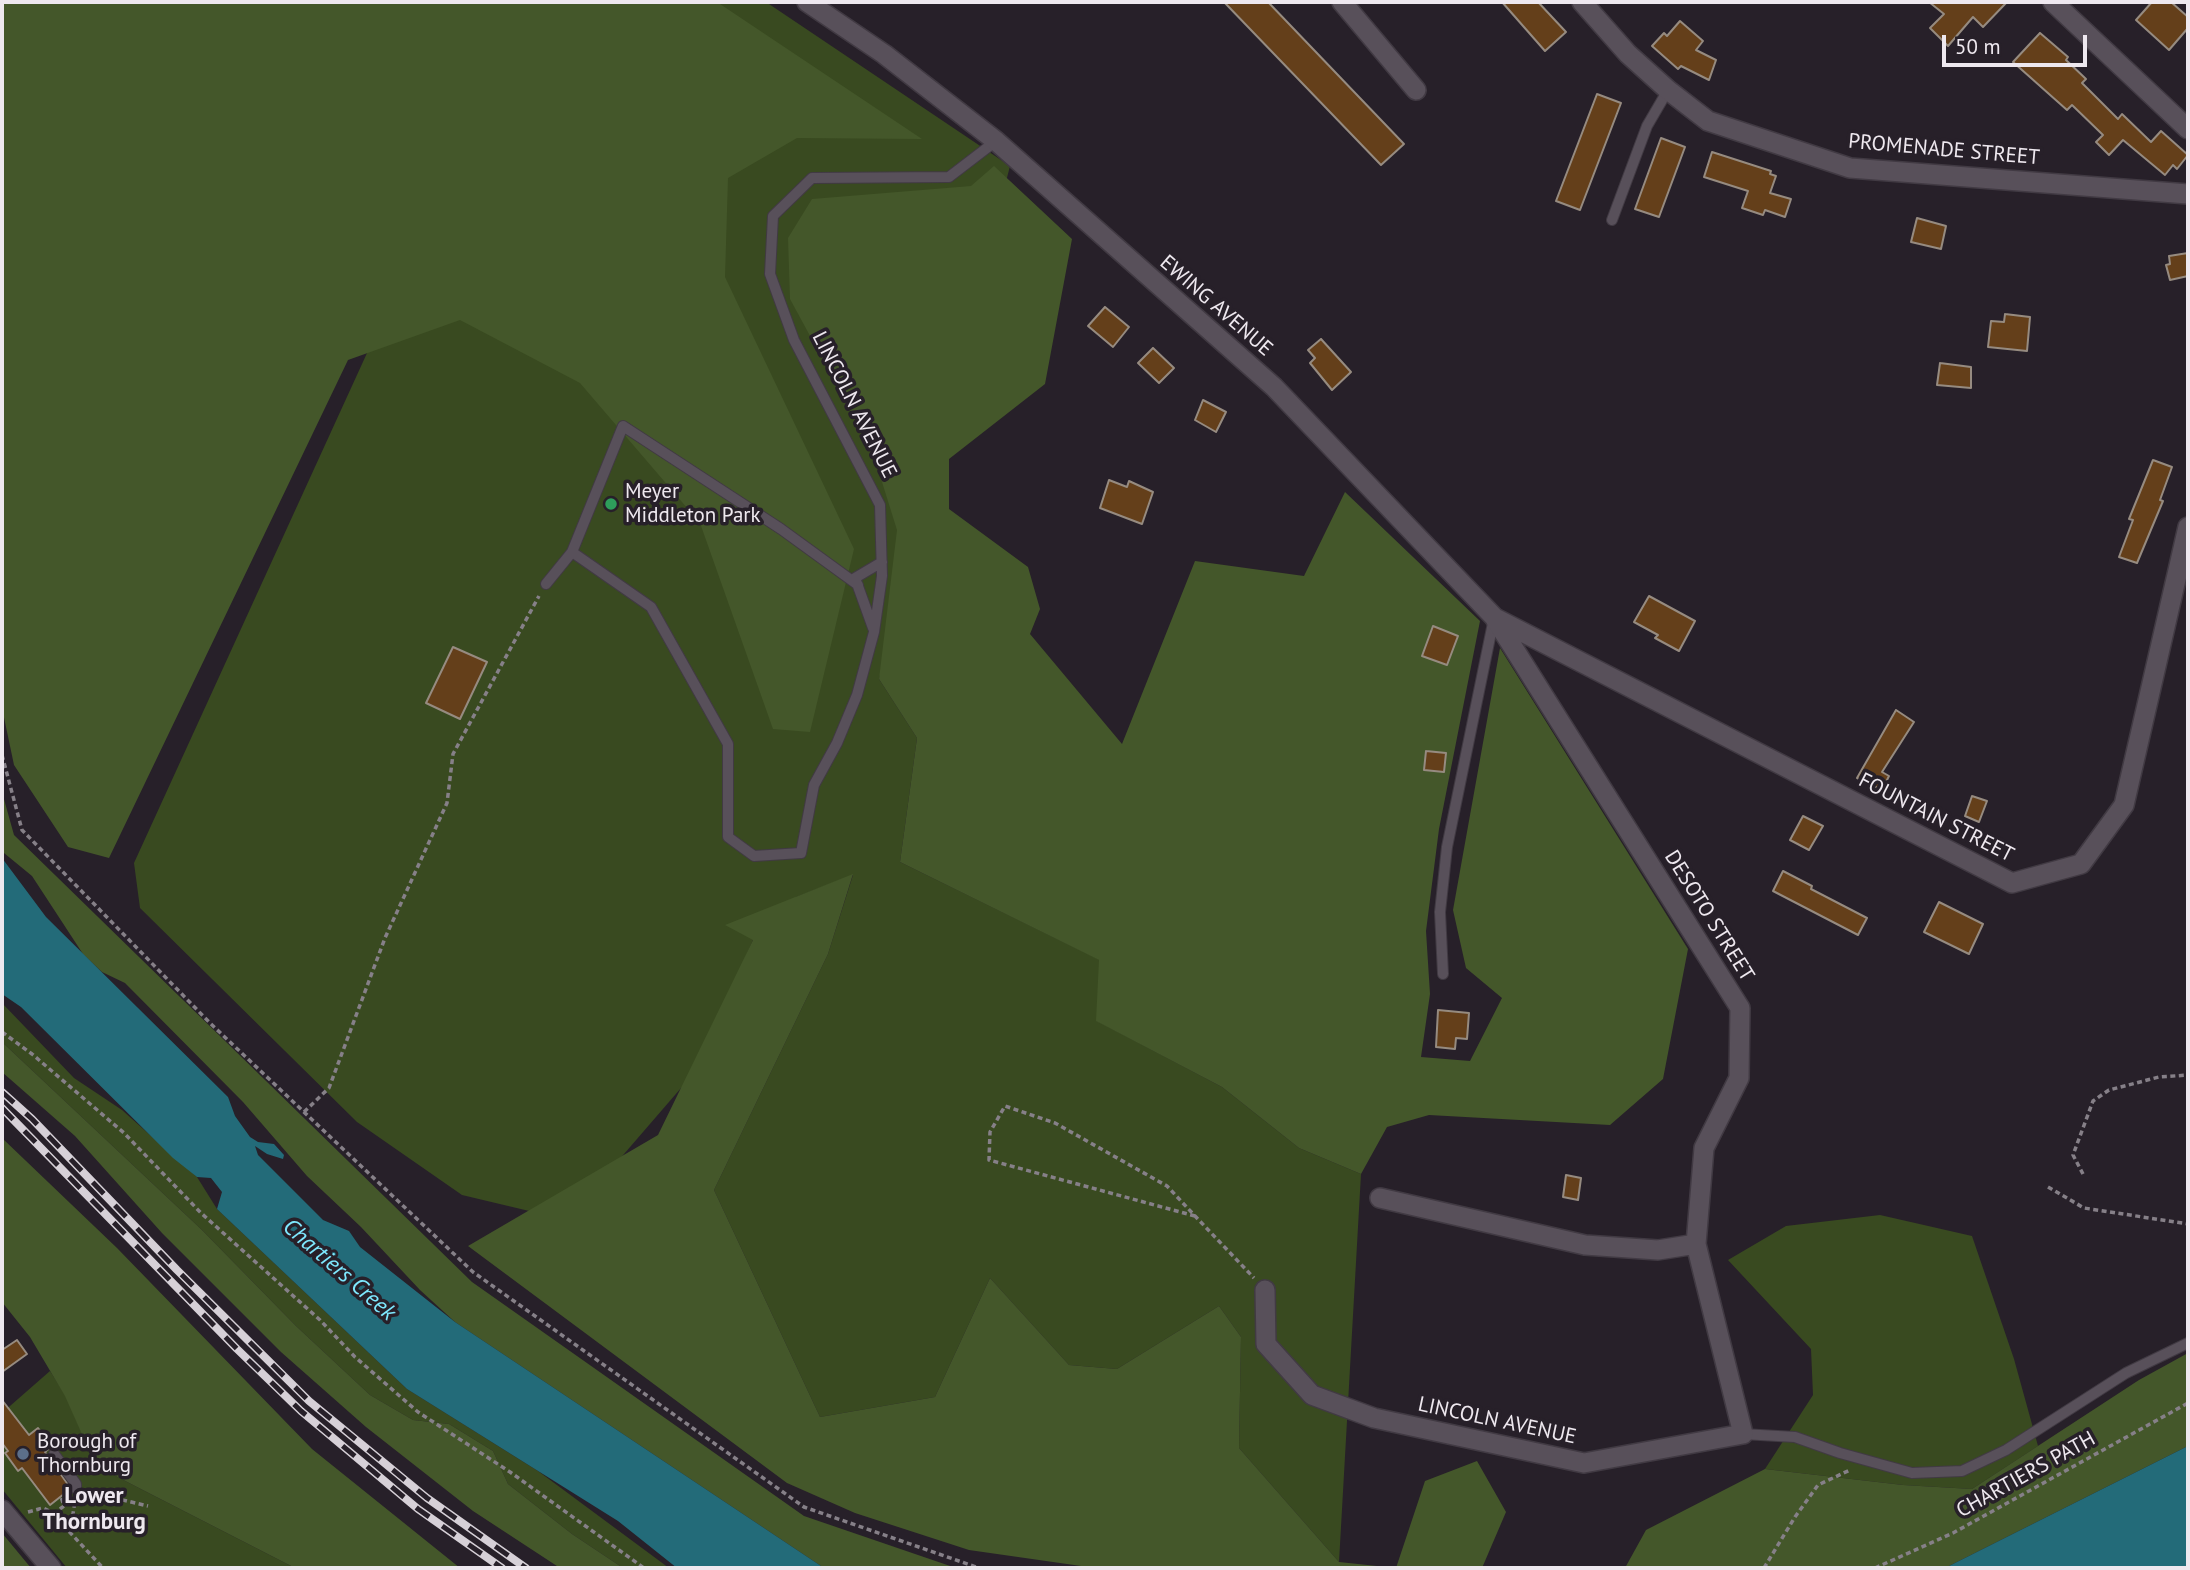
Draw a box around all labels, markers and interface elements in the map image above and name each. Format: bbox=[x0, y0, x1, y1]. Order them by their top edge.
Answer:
scale bar bbox=[1945, 21, 2090, 65]
text: 50 m bbox=[1955, 33, 2001, 60]
street label: PROMENADE STREET bbox=[1847, 129, 2041, 171]
street label: EWING AVENUE bbox=[1155, 250, 1277, 362]
street label: LINCOLN AVENUE bbox=[806, 328, 902, 482]
place label: Meyer Middleton Park bbox=[625, 479, 760, 529]
marker: Meyer Middleton Park bbox=[603, 496, 619, 512]
street label: FOUNTAIN STREET bbox=[1854, 768, 2018, 868]
street label: DESOTO STREET bbox=[1659, 846, 1759, 986]
water label: Chartiers Creek bbox=[277, 1213, 401, 1327]
street label: LINCOLN AVENUE bbox=[1416, 1392, 1578, 1450]
street label: CHARTIERS PATH bbox=[1952, 1426, 2100, 1524]
place label: Borough of Thornburg bbox=[37, 1429, 136, 1479]
marker: Borough of Thornburg bbox=[15, 1446, 31, 1462]
district label: Lower Thornburg bbox=[42, 1482, 146, 1536]

